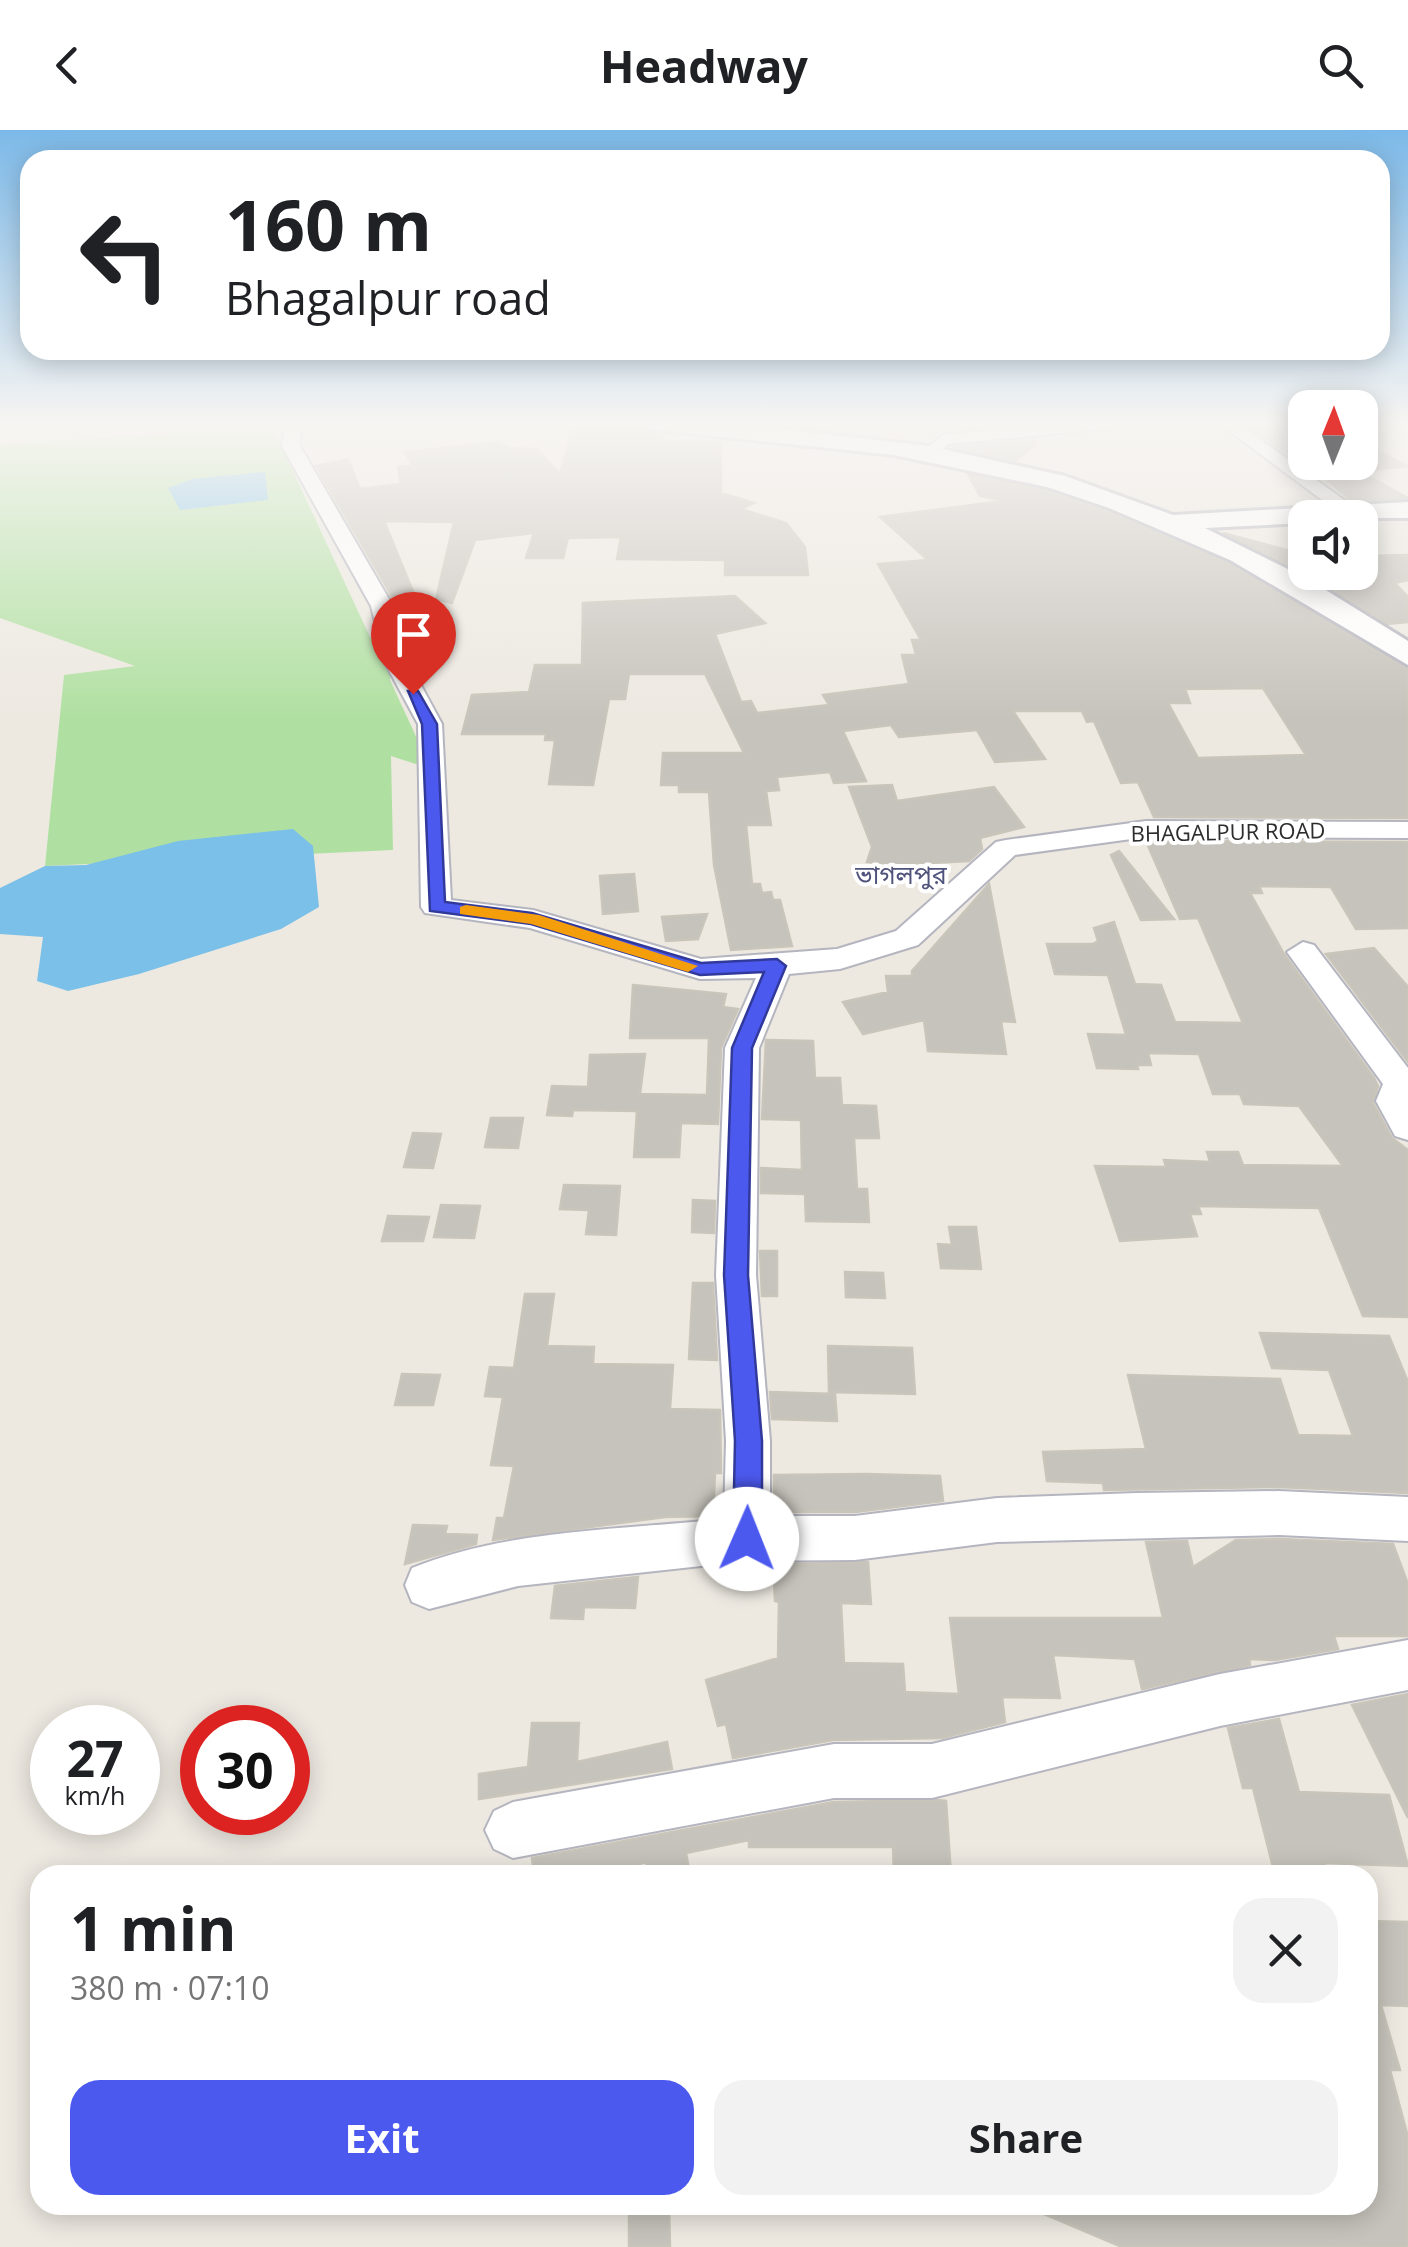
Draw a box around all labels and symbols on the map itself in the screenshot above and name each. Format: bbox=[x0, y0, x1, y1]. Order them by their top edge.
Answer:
north arrow bbox=[1288, 390, 1378, 480]
pin bbox=[371, 592, 456, 695]
street label: BHAGALPUR ROAD bbox=[1130, 814, 1326, 848]
district label: ভাগলপুর bbox=[854, 857, 948, 891]
position arrow bbox=[695, 1487, 799, 1591]
speed limit sign: 30 bbox=[180, 1705, 310, 1835]

